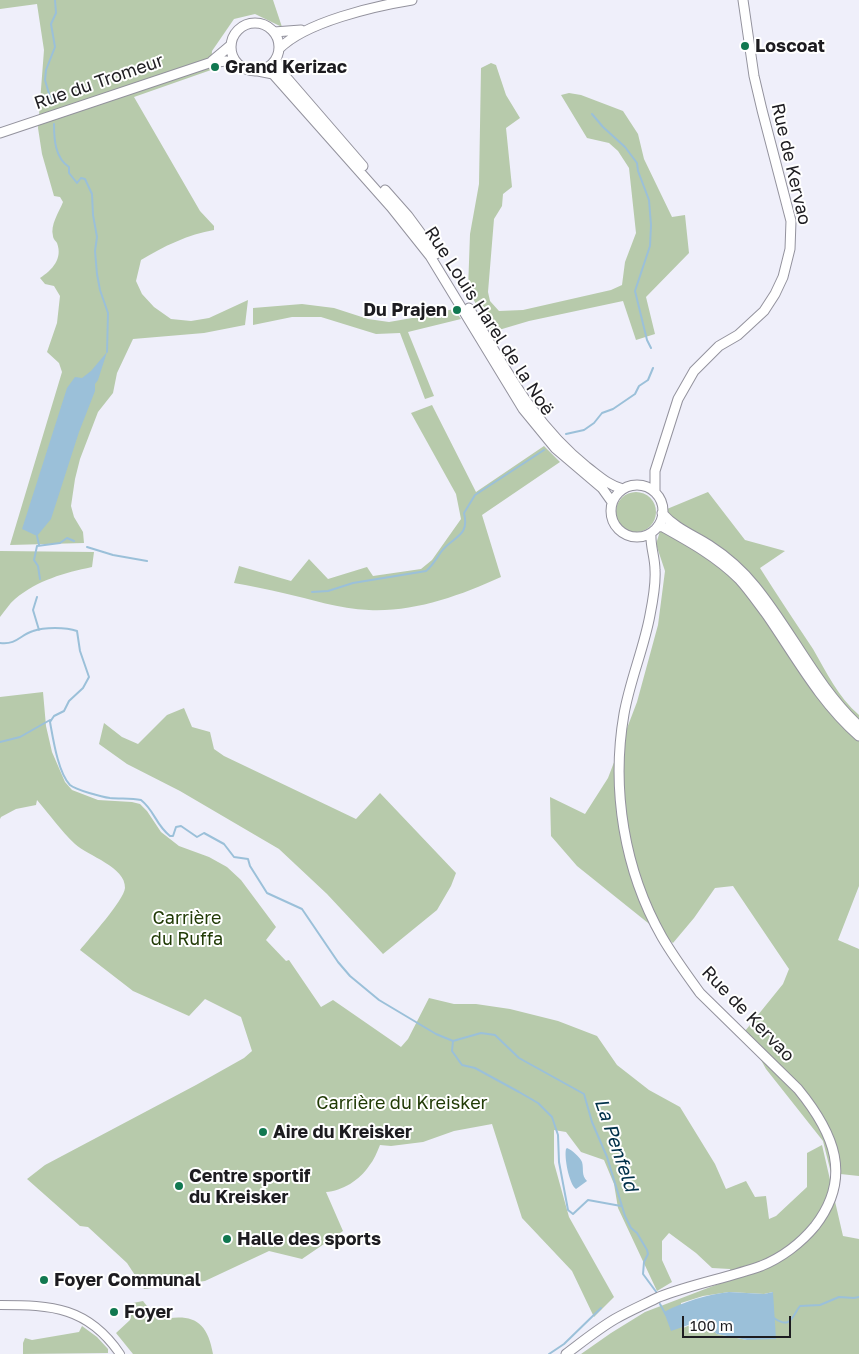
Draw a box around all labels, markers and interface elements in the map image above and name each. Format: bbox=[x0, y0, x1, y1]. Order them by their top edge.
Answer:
place label: Loscoat bbox=[755, 35, 825, 57]
marker: Loscoat bbox=[739, 40, 751, 52]
street label: Rue du Tromeur bbox=[31, 50, 167, 114]
place label: Grand Kerizac bbox=[225, 56, 347, 78]
marker: Grand Kerizac bbox=[209, 61, 221, 73]
street label: Rue de Kervao bbox=[766, 101, 816, 227]
street label: Rue Louis Harel de la Noë bbox=[420, 222, 558, 420]
place label: Du Prajen bbox=[363, 299, 447, 321]
marker: Du Prajen bbox=[451, 304, 463, 316]
park label: Carrière du Ruffa bbox=[151, 907, 223, 950]
street label: Rue de Kervao bbox=[697, 962, 799, 1066]
park label: Carrière du Kreisker bbox=[316, 1092, 488, 1114]
water label: La Penfeld bbox=[589, 1096, 643, 1194]
place label: Aire du Kreisker bbox=[273, 1121, 412, 1143]
marker: Aire du Kreisker bbox=[257, 1126, 269, 1138]
place label: Centre sportif du Kreisker bbox=[189, 1165, 310, 1208]
marker: Centre sportif du Kreisker bbox=[173, 1180, 185, 1192]
place label: Halle des sports bbox=[237, 1228, 381, 1250]
marker: Halle des sports bbox=[221, 1233, 233, 1245]
place label: Foyer Communal bbox=[54, 1269, 201, 1291]
marker: Foyer Communal bbox=[38, 1274, 50, 1286]
place label: Foyer bbox=[124, 1301, 173, 1323]
marker: Foyer bbox=[108, 1306, 120, 1318]
scale bar bbox=[684, 1306, 793, 1338]
text: 100 m bbox=[690, 1316, 733, 1334]

